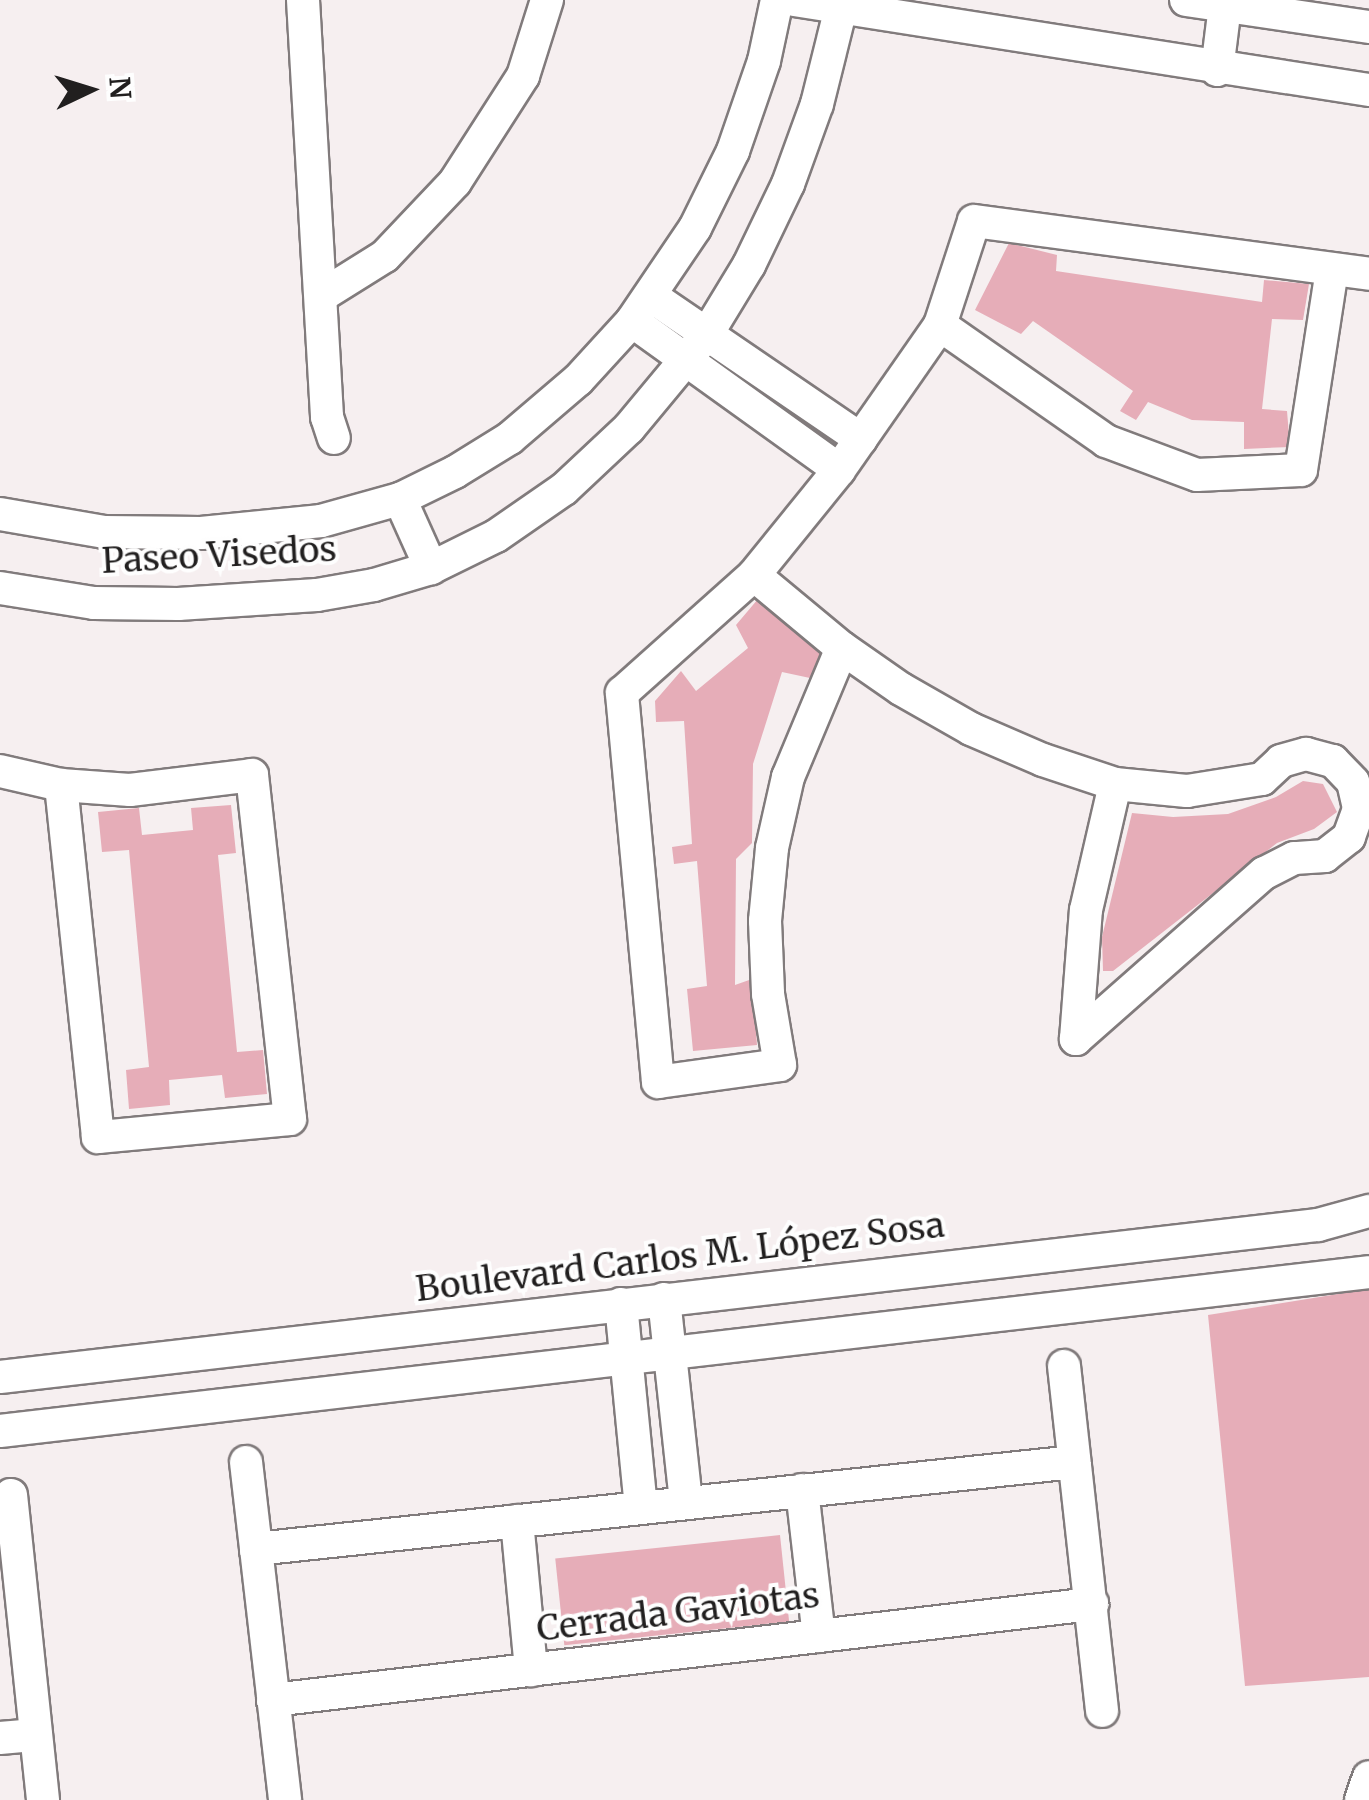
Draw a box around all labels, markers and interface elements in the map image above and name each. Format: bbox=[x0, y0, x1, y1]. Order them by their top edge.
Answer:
north arrow bbox=[40, 40, 140, 140]
text: N bbox=[101, 76, 139, 100]
street label: Paseo Visedos bbox=[101, 528, 337, 582]
street label: Boulevard Carlos M. López Sosa bbox=[413, 1204, 947, 1310]
street label: Cerrada Gaviotas bbox=[534, 1574, 822, 1650]

